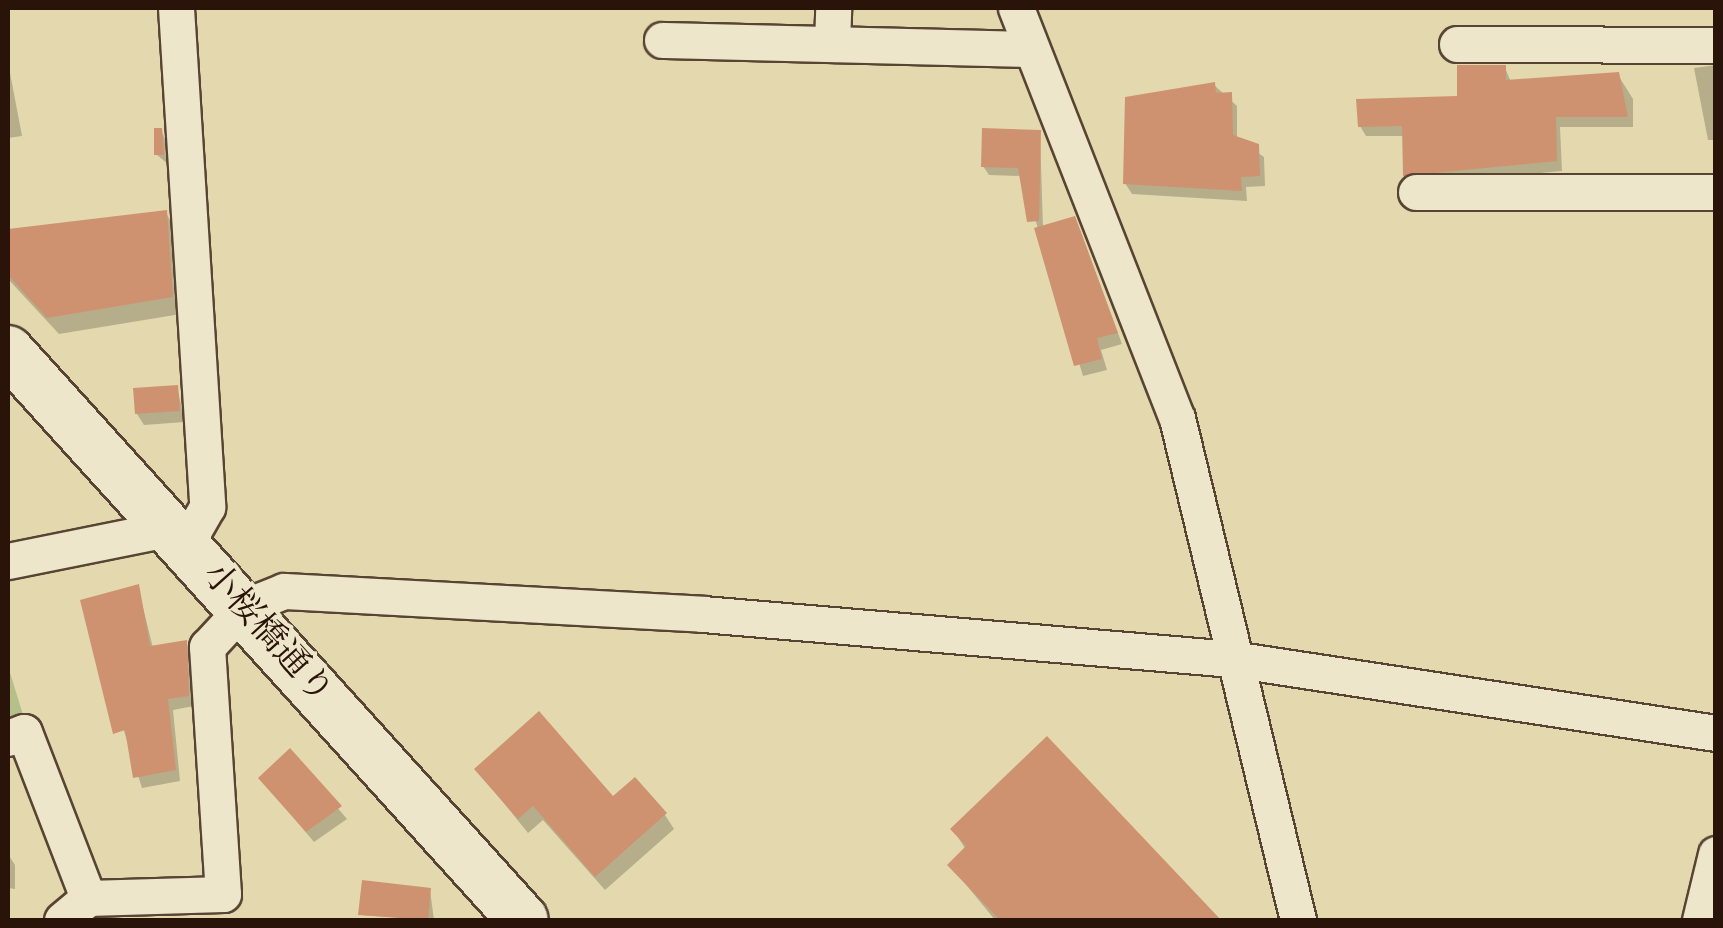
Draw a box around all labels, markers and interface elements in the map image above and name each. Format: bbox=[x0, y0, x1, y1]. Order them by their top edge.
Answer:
street label: 小桜橋通り bbox=[193, 555, 341, 713]

